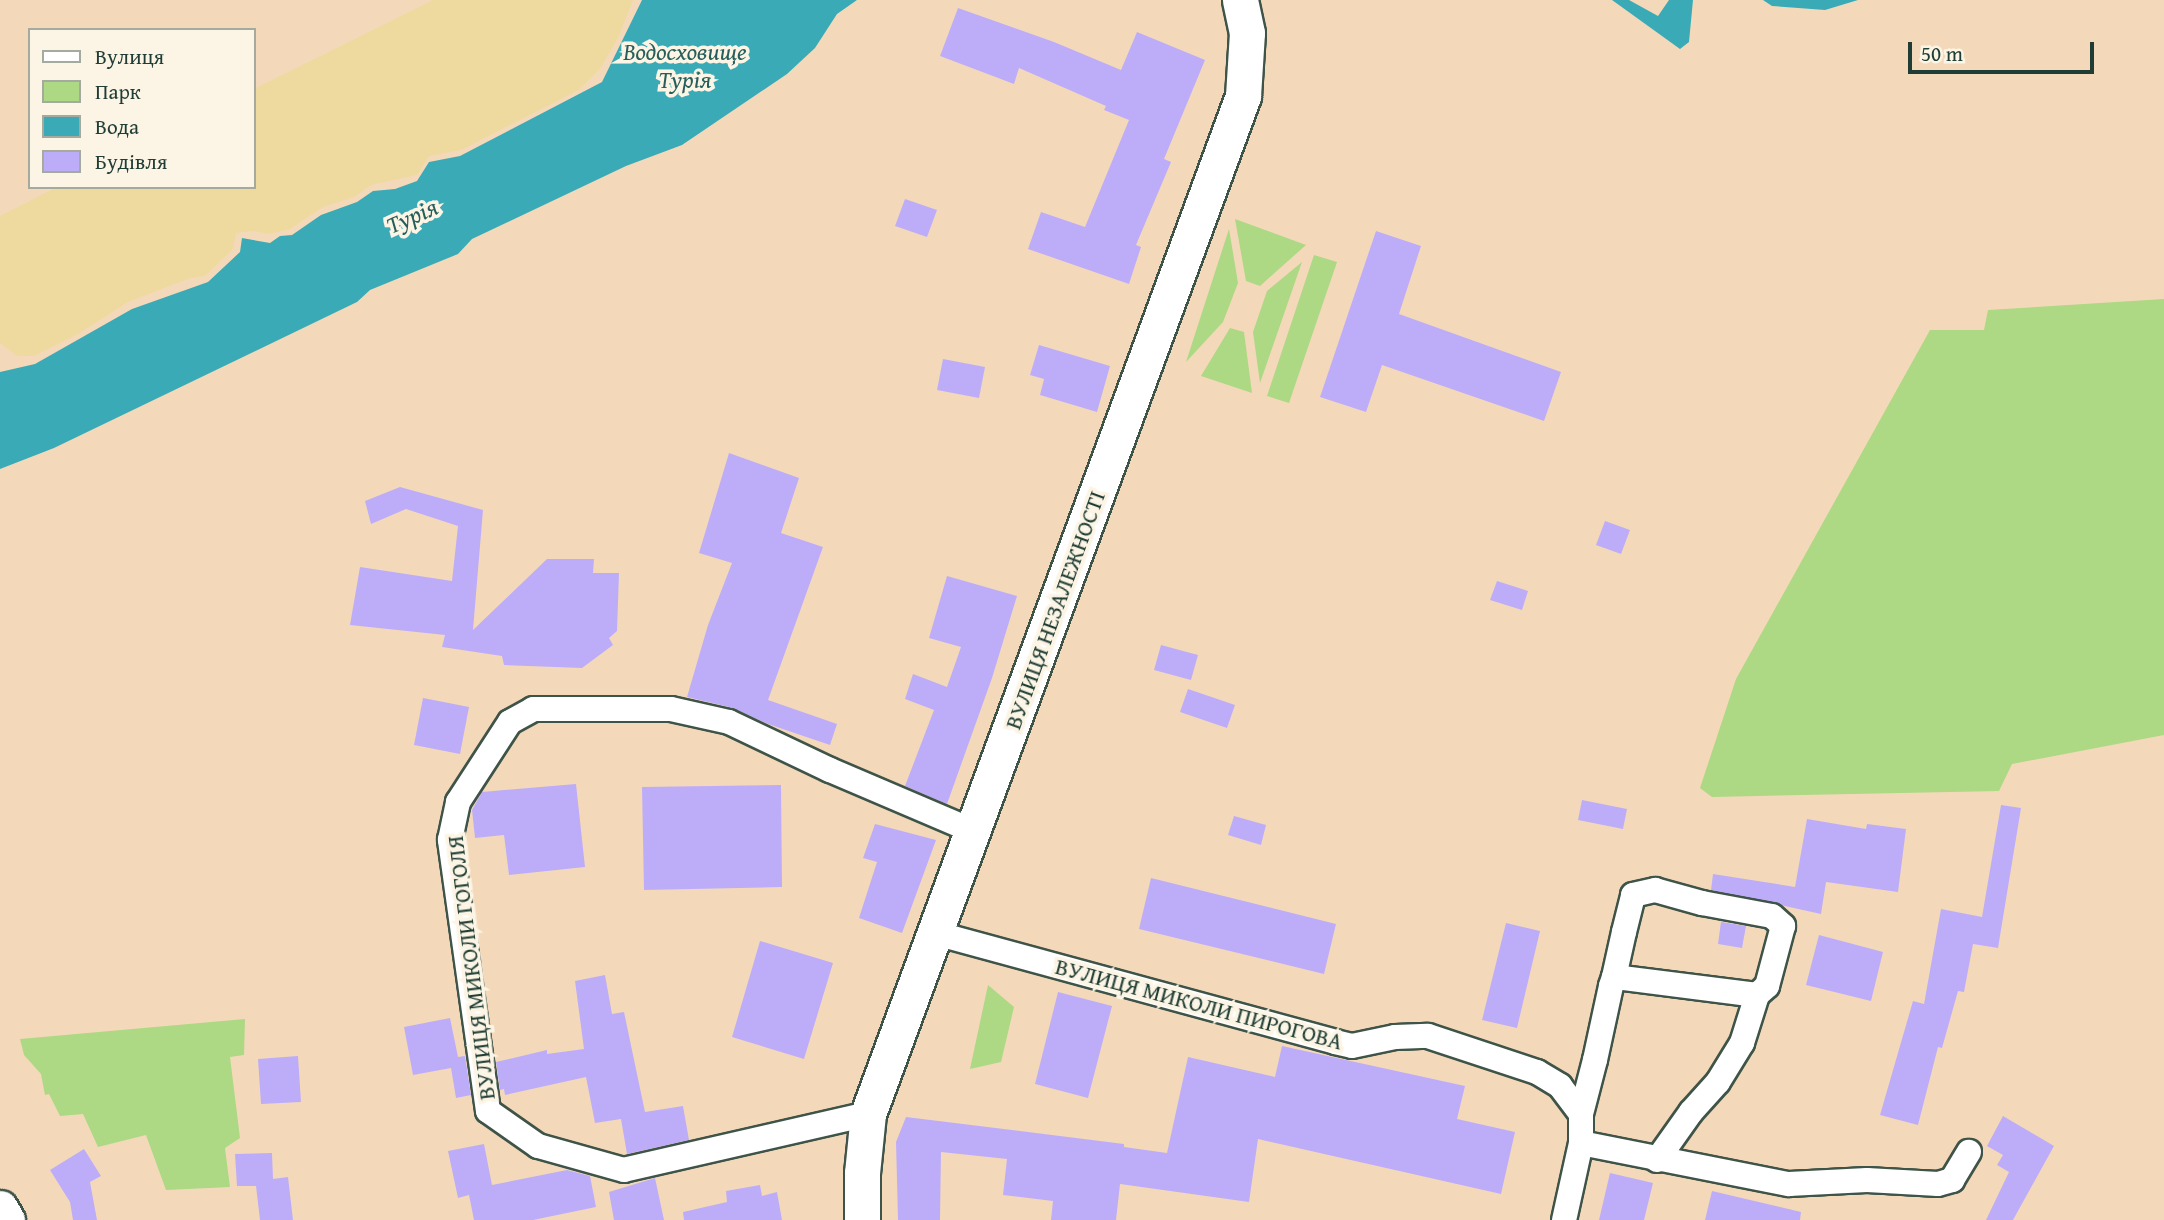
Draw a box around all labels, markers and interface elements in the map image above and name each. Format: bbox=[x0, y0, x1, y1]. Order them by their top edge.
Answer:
legend bbox=[28, 28, 256, 189]
scale bar bbox=[1912, 28, 2098, 72]
water label: Водосховище Турія bbox=[623, 38, 747, 94]
text: 50 m bbox=[1921, 38, 1963, 69]
text: Вулиця bbox=[95, 41, 164, 72]
text: Парк bbox=[95, 76, 141, 107]
text: Вода bbox=[95, 111, 139, 142]
text: Будівля bbox=[95, 146, 167, 177]
water label: Турія bbox=[382, 192, 442, 240]
street label: ВУЛИЦЯ НЕЗАЛЕЖНОСТІ bbox=[999, 487, 1111, 733]
street label: ВУЛИЦЯ МИКОЛИ ГОГОЛЯ bbox=[441, 834, 501, 1102]
street label: ВУЛИЦЯ МИКОЛИ ПИРОГОВА bbox=[1052, 952, 1346, 1056]

